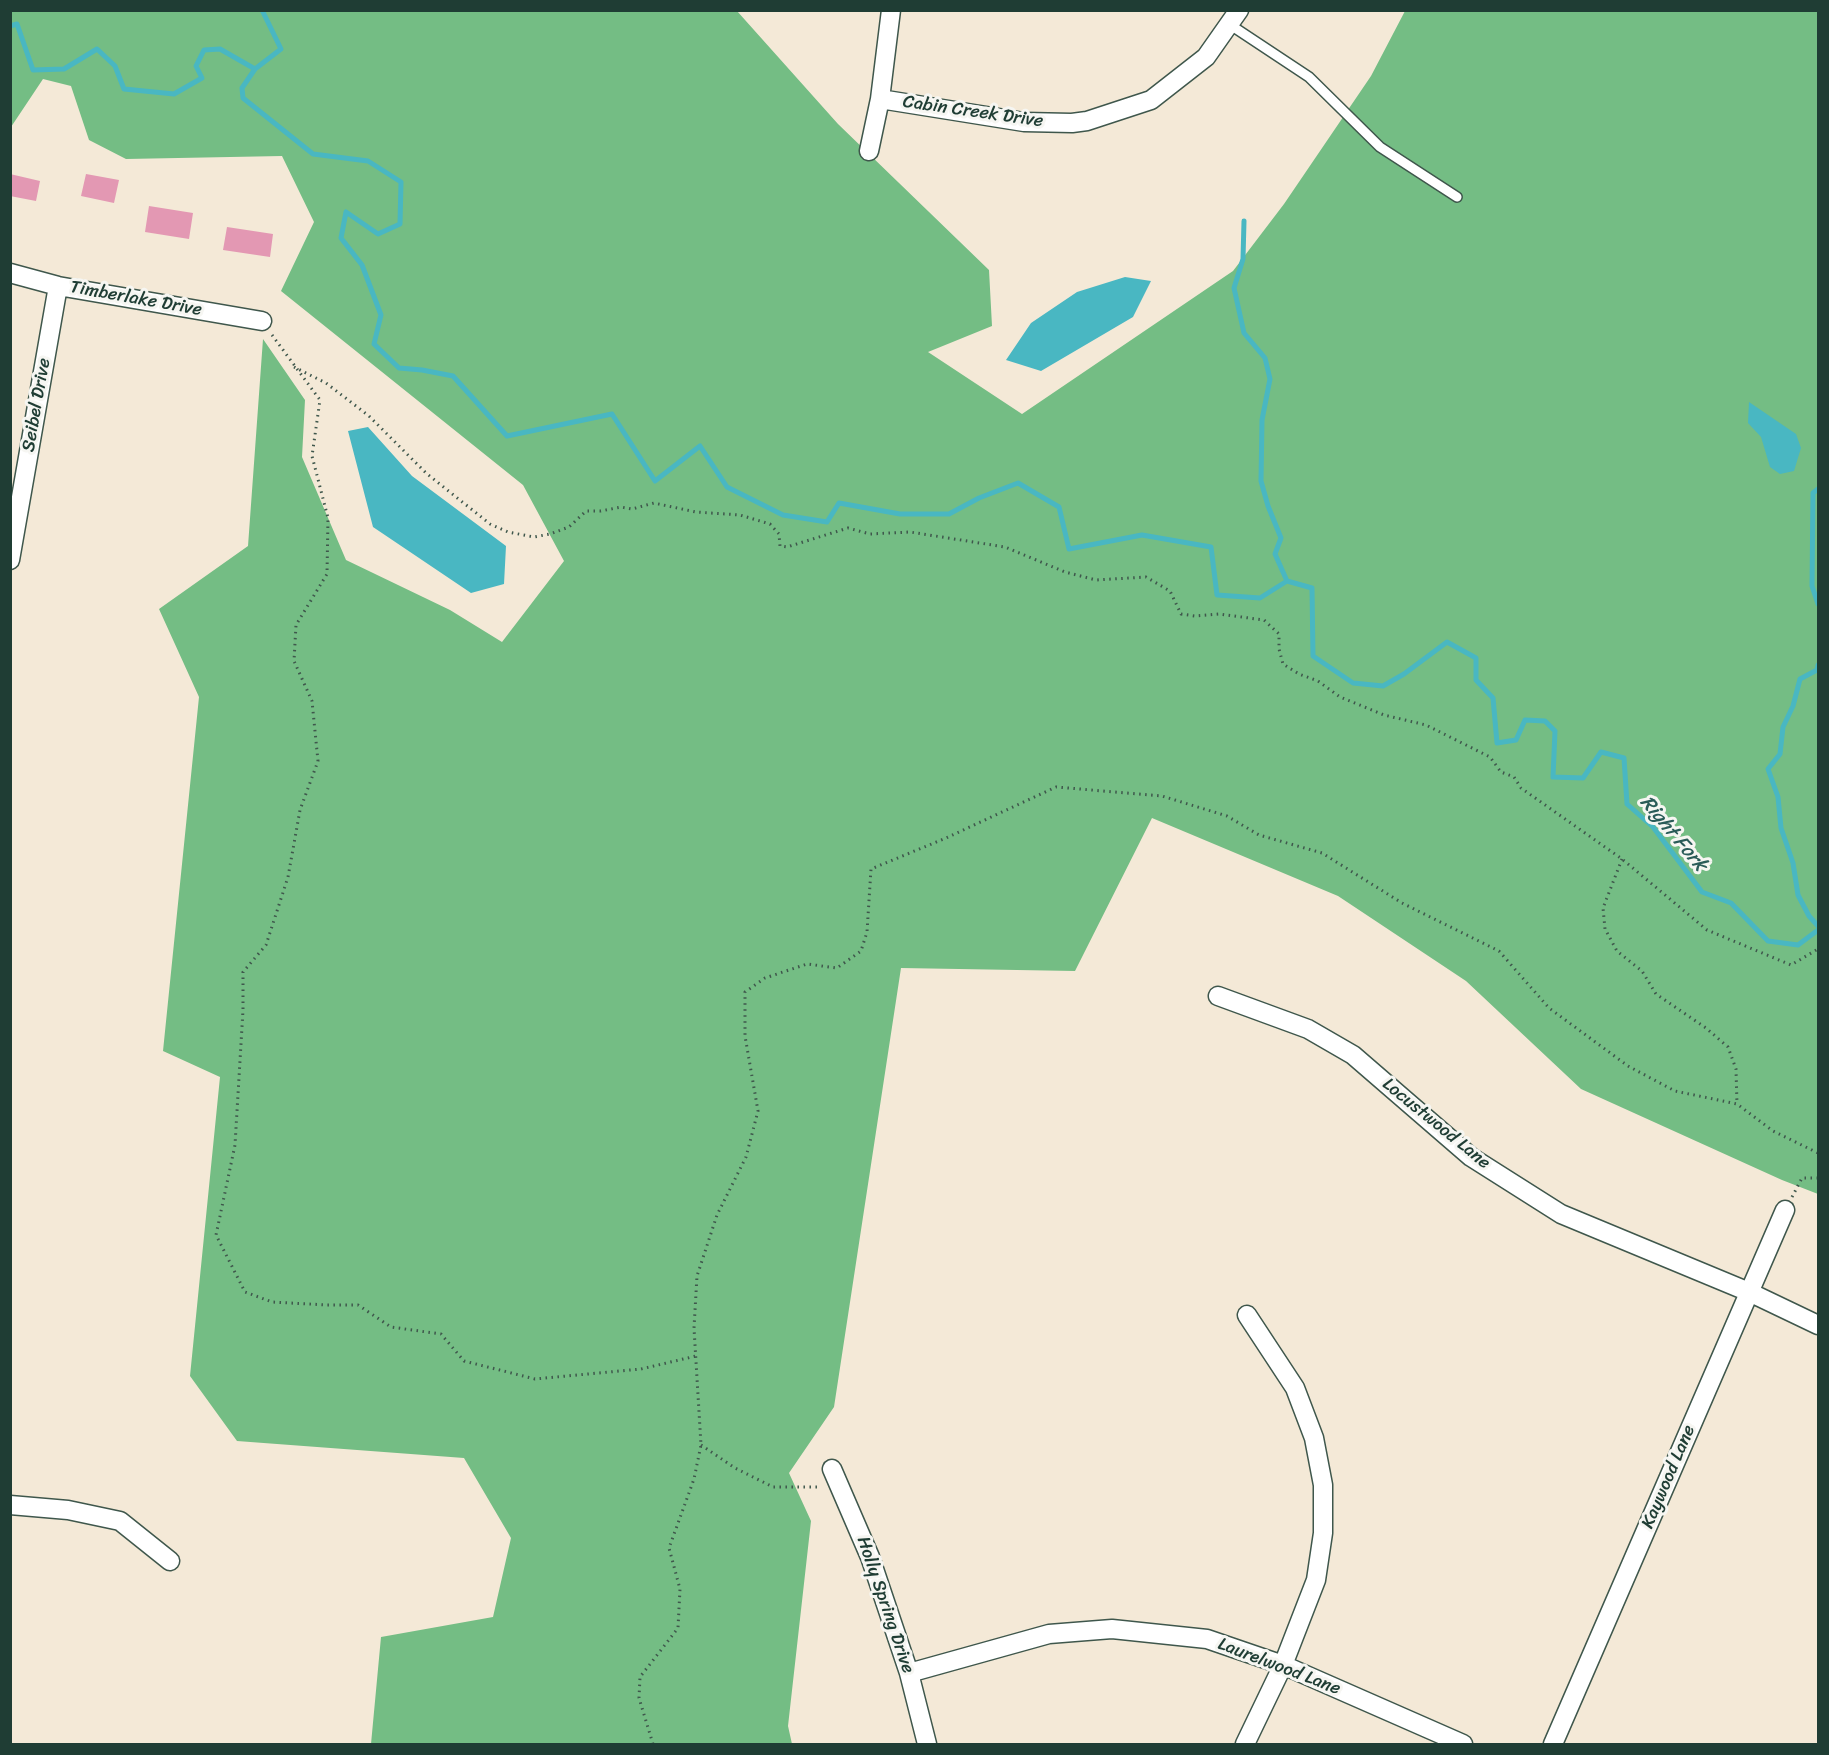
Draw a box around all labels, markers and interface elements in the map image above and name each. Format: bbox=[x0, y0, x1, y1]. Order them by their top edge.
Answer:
street label: Cabin Creek Drive bbox=[901, 91, 1045, 133]
street label: Timberlake Drive bbox=[68, 277, 204, 321]
street label: Seibel Drive bbox=[18, 357, 56, 453]
water label: Right Fork bbox=[1634, 791, 1712, 877]
street label: Locustwood Lane bbox=[1378, 1074, 1494, 1174]
street label: Kaywood Lane bbox=[1638, 1422, 1700, 1532]
street label: Holly Spring Drive bbox=[851, 1534, 919, 1676]
street label: Laurelwood Lane bbox=[1215, 1634, 1343, 1700]

